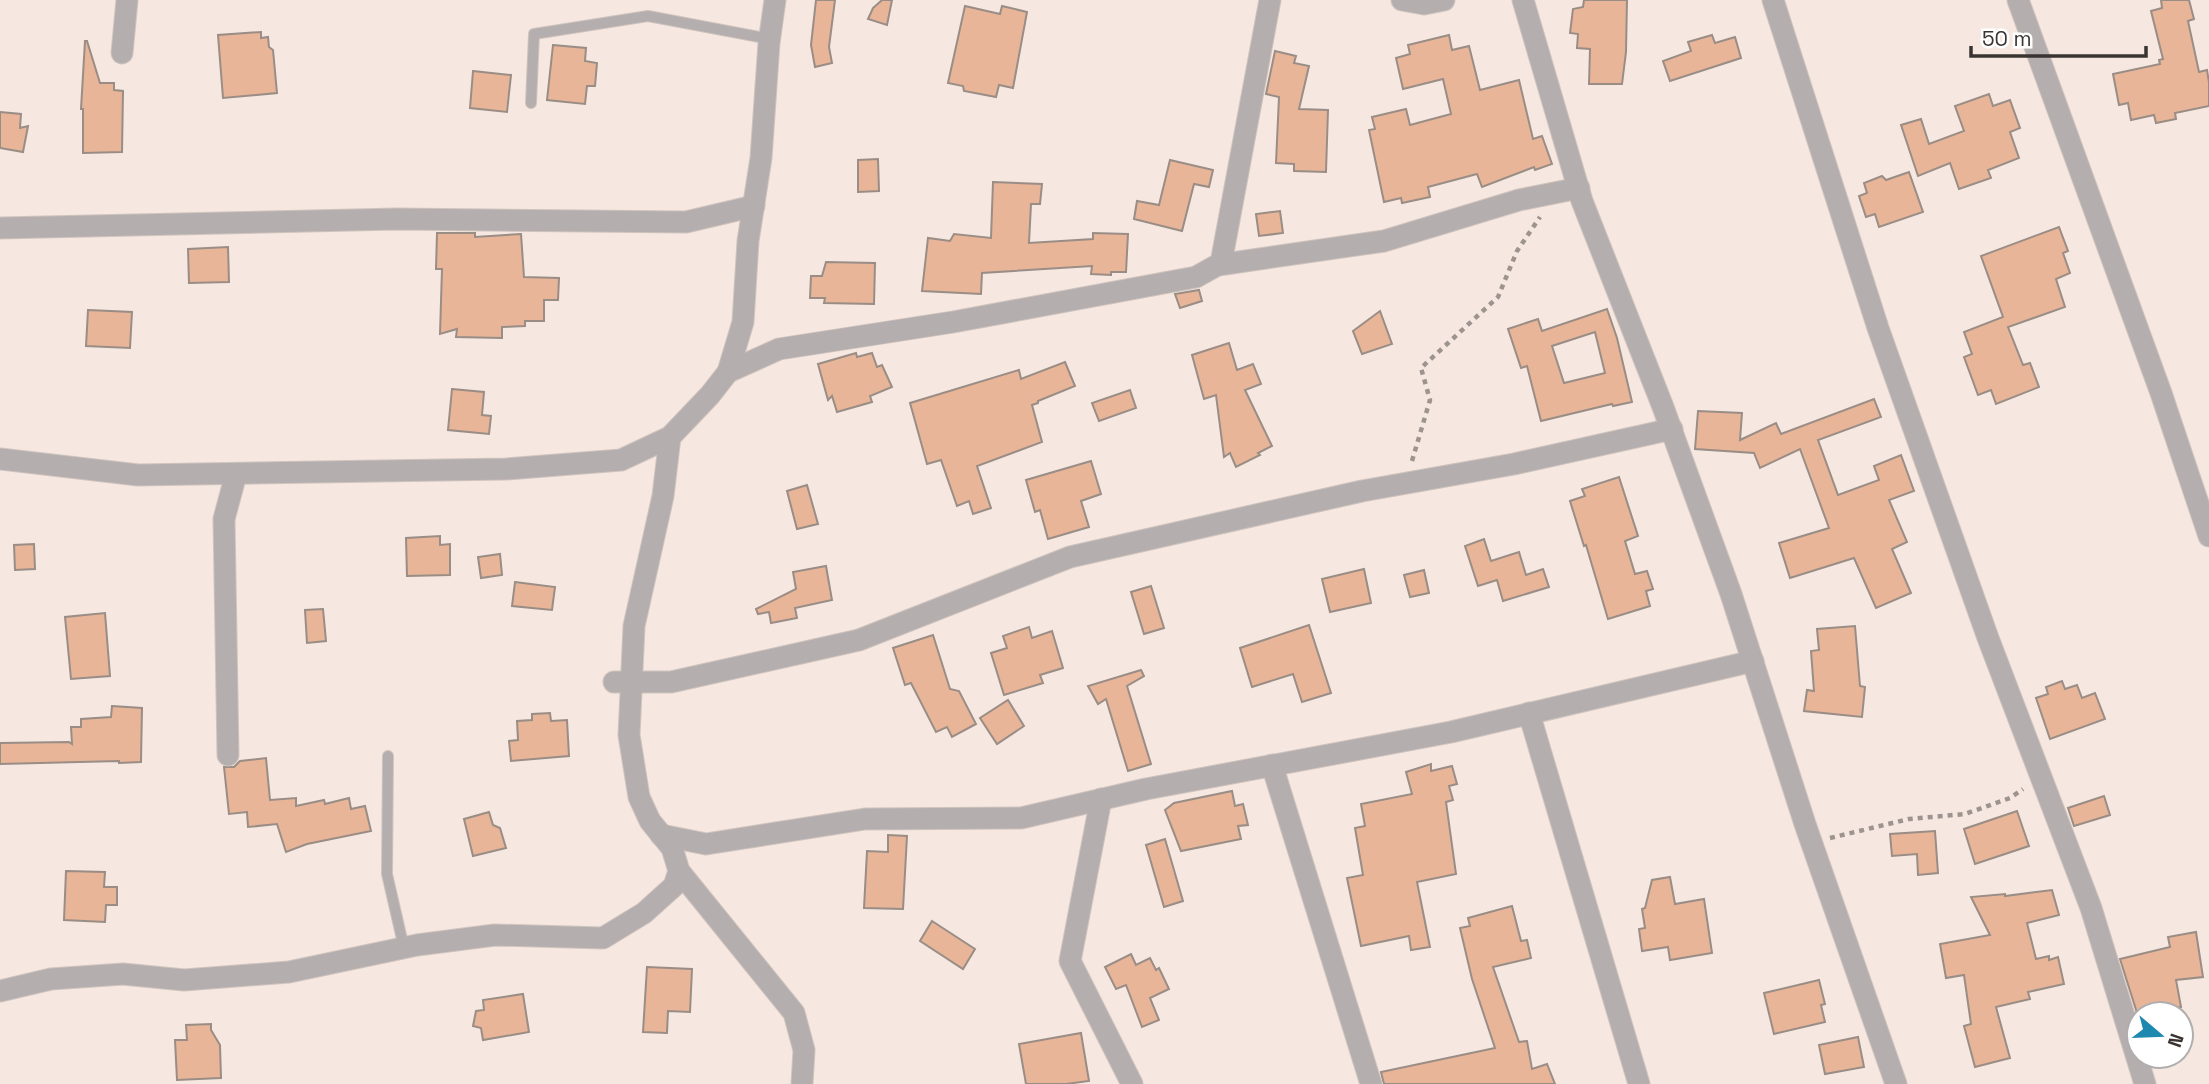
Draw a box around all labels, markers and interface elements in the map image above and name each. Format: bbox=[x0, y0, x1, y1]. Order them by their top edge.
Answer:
scale bar bbox=[1971, 14, 2146, 58]
text: 50 m bbox=[1982, 25, 2032, 52]
north arrow bbox=[2125, 1000, 2195, 1070]
text: N bbox=[2162, 1030, 2189, 1050]

